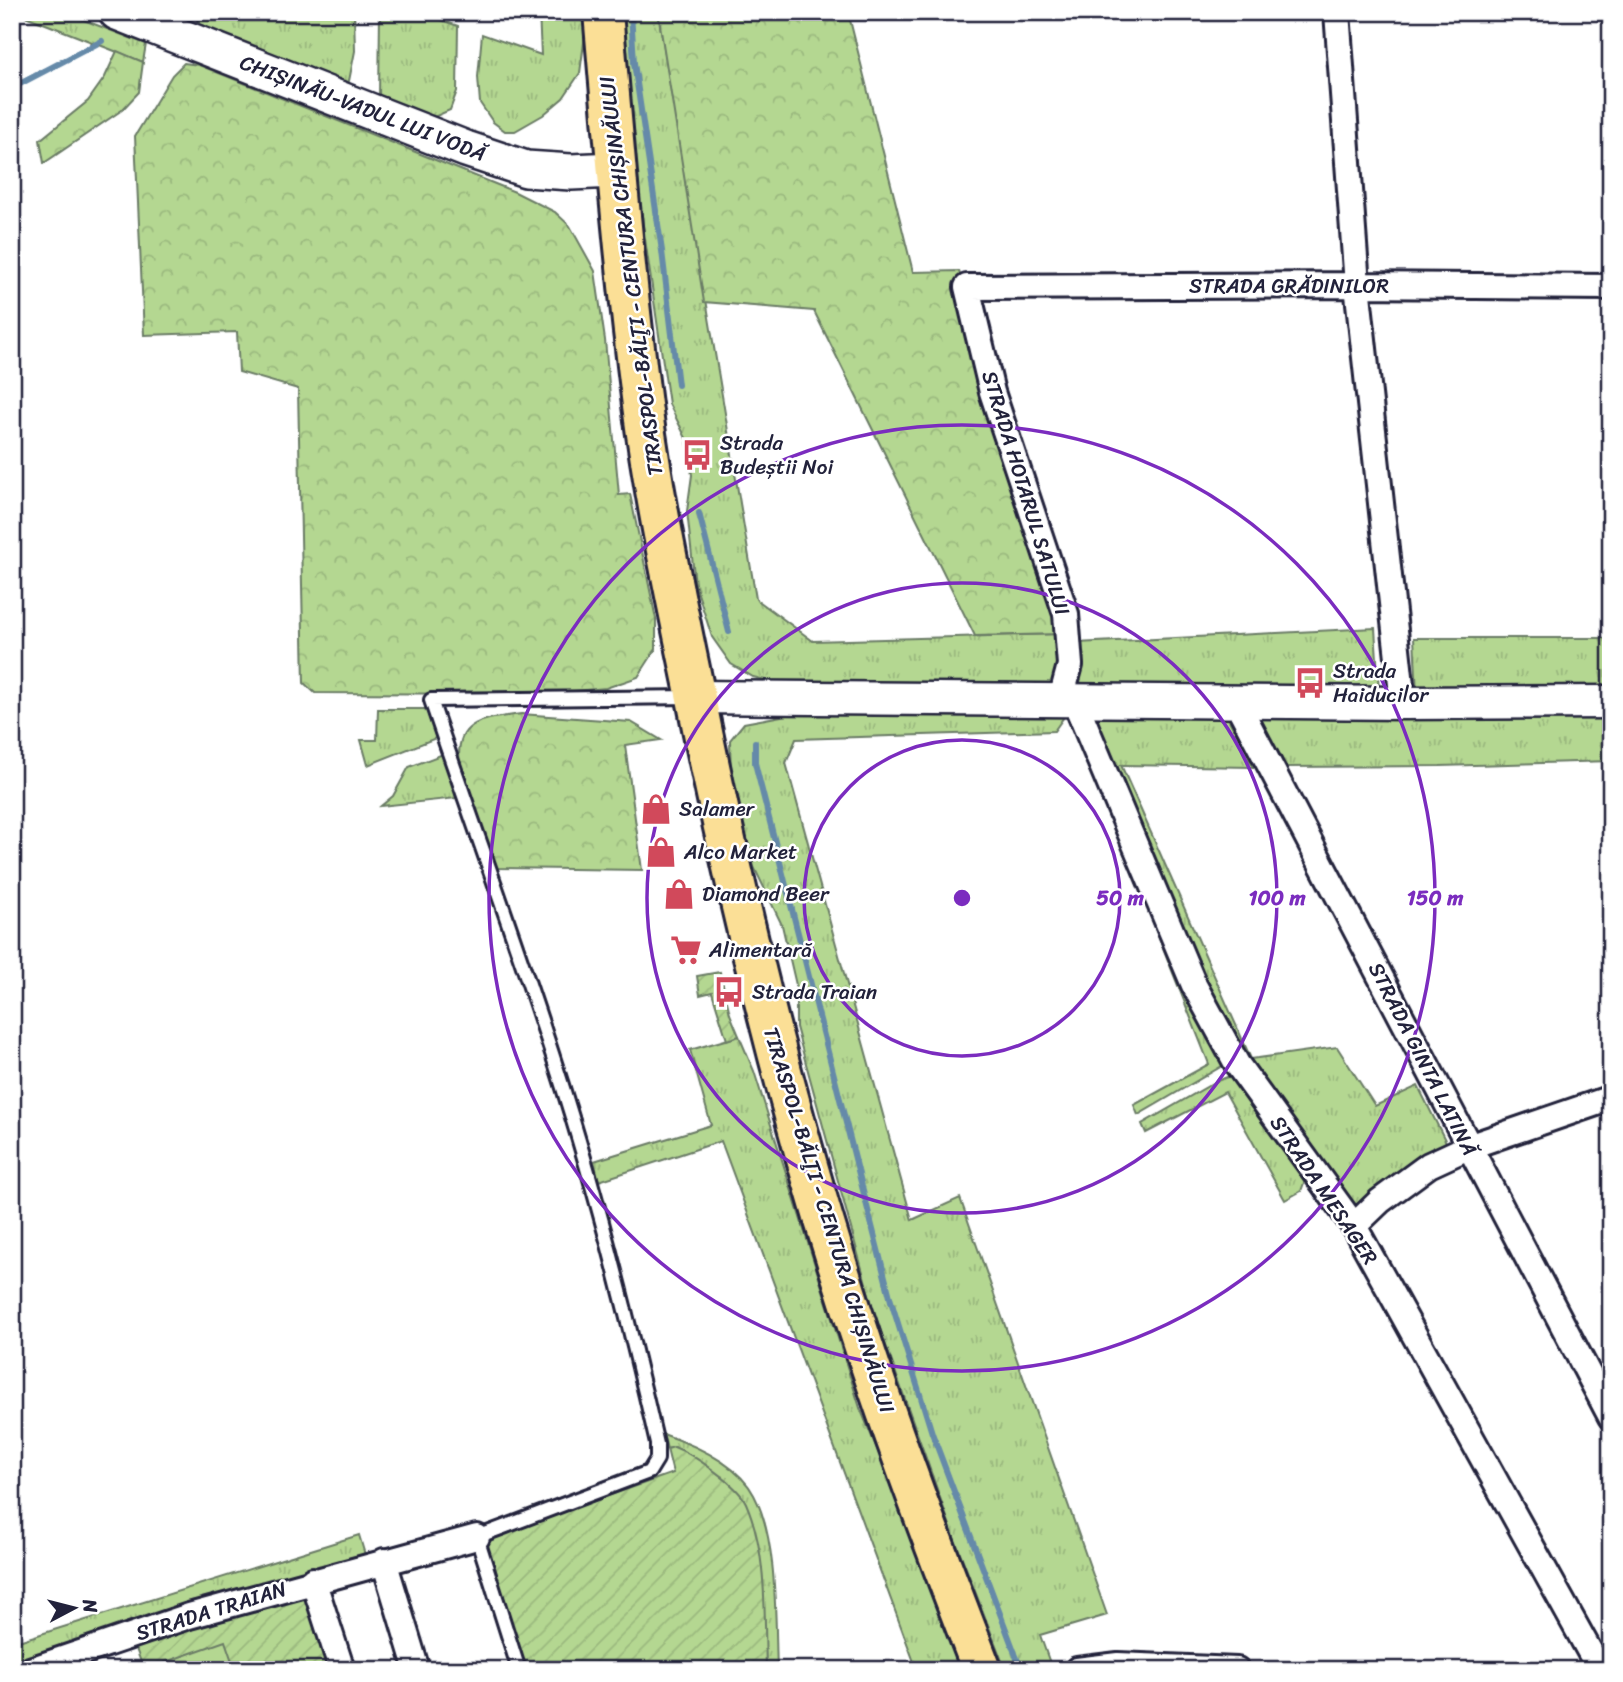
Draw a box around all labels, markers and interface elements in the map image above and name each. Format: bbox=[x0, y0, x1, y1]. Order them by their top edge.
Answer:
street label: CHIȘINĂU-VADUL LUI VODĂ bbox=[234, 43, 494, 173]
street label: TIRASPOL-BĂLŢI - CENTURA CHIȘINĂULUI bbox=[588, 74, 674, 478]
street label: STRADA GRĂDINILOR bbox=[1189, 267, 1389, 305]
street label: STRADA HOTARUL SATULUI bbox=[971, 366, 1082, 621]
place label: Strada Budeștii Noi bbox=[720, 424, 834, 486]
bus stop icon: Strada Budeștii Noi bbox=[680, 438, 714, 472]
place label: Strada Haiducilor bbox=[1333, 652, 1429, 714]
bus stop icon: Strada Haiducilor bbox=[1293, 666, 1327, 700]
place label: Salamer bbox=[679, 790, 756, 828]
shop icon: Salamer bbox=[639, 792, 673, 826]
place label: Alco Market bbox=[683, 833, 797, 871]
shop icon: Alco Market bbox=[644, 835, 678, 869]
place label: Diamond Beer bbox=[702, 875, 830, 913]
shop icon: Diamond Beer bbox=[662, 877, 696, 911]
text: 50 m bbox=[1096, 879, 1145, 917]
text: 100 m bbox=[1248, 879, 1306, 917]
text: 150 m bbox=[1407, 879, 1464, 917]
centre of rings bbox=[950, 886, 974, 910]
place label: Alimentară bbox=[708, 931, 813, 969]
supermarket icon: Alimentară bbox=[669, 933, 703, 967]
street label: STRADA GINTA LATINĂ bbox=[1358, 955, 1489, 1165]
place label: Strada Traian bbox=[752, 973, 877, 1011]
bus stop icon: Strada Traian bbox=[712, 975, 746, 1009]
street label: TIRASPOL-BĂLŢI - CENTURA CHIȘINĂULUI bbox=[752, 1022, 906, 1418]
street label: STRADA MESAGER bbox=[1259, 1107, 1389, 1273]
street label: STRADA TRAIAN bbox=[131, 1570, 292, 1652]
north arrow bbox=[38, 1574, 108, 1644]
text: N bbox=[73, 1596, 108, 1615]

